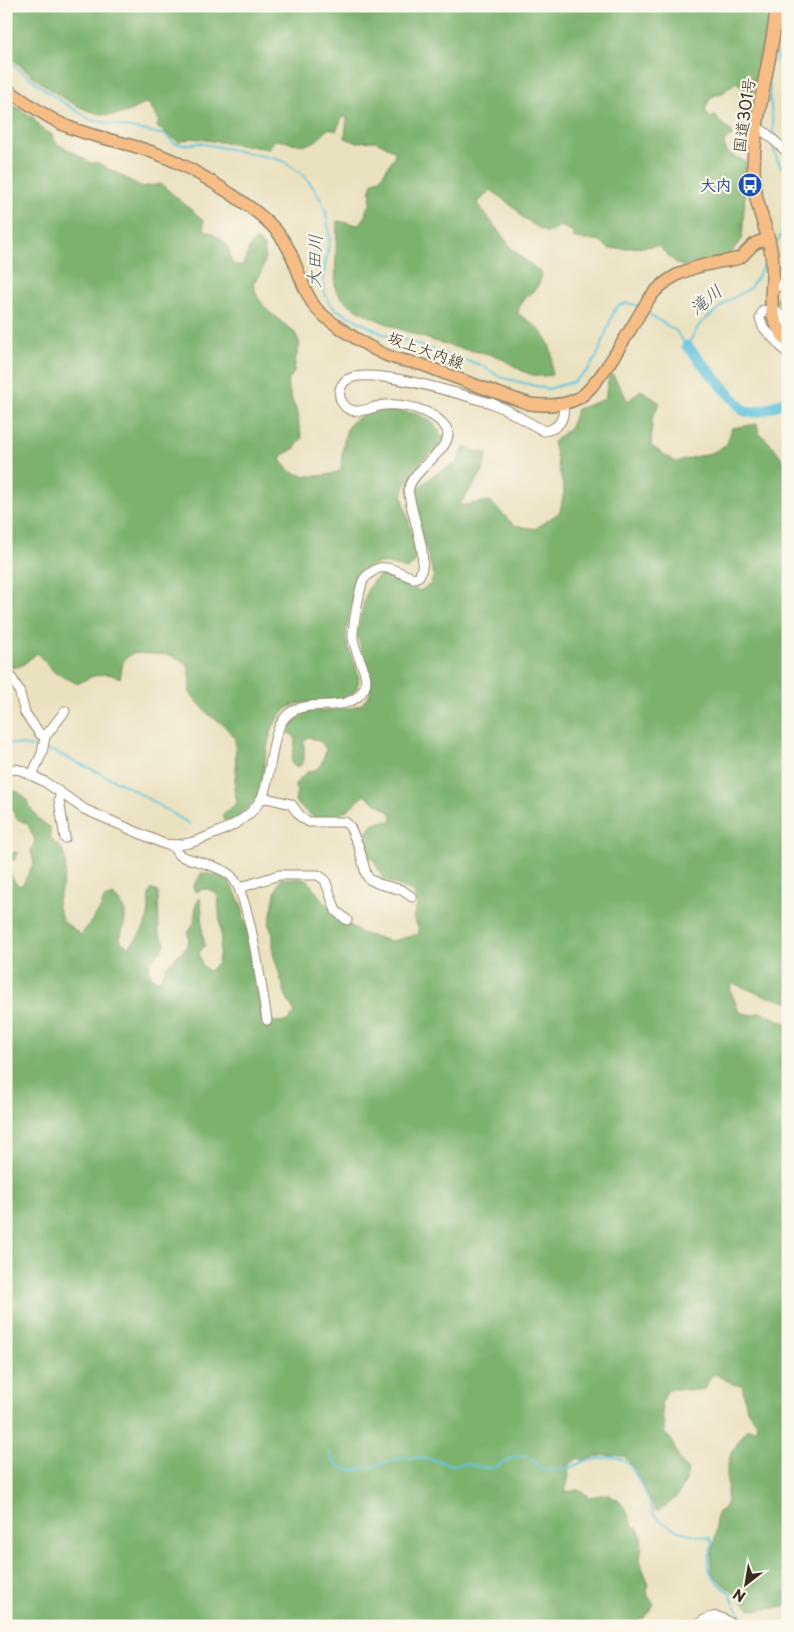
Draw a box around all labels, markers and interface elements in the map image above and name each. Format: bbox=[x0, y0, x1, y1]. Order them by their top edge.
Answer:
street label: 国道301号 bbox=[726, 75, 760, 154]
place label: 大内 bbox=[700, 172, 732, 196]
bus stop icon: 大内 bbox=[737, 172, 763, 198]
water label: 大田川 bbox=[299, 233, 328, 288]
water label: 滝川 bbox=[683, 277, 728, 321]
street label: 坂上大内線 bbox=[385, 324, 468, 374]
north arrow bbox=[722, 1560, 772, 1610]
text: N bbox=[729, 1584, 749, 1607]

